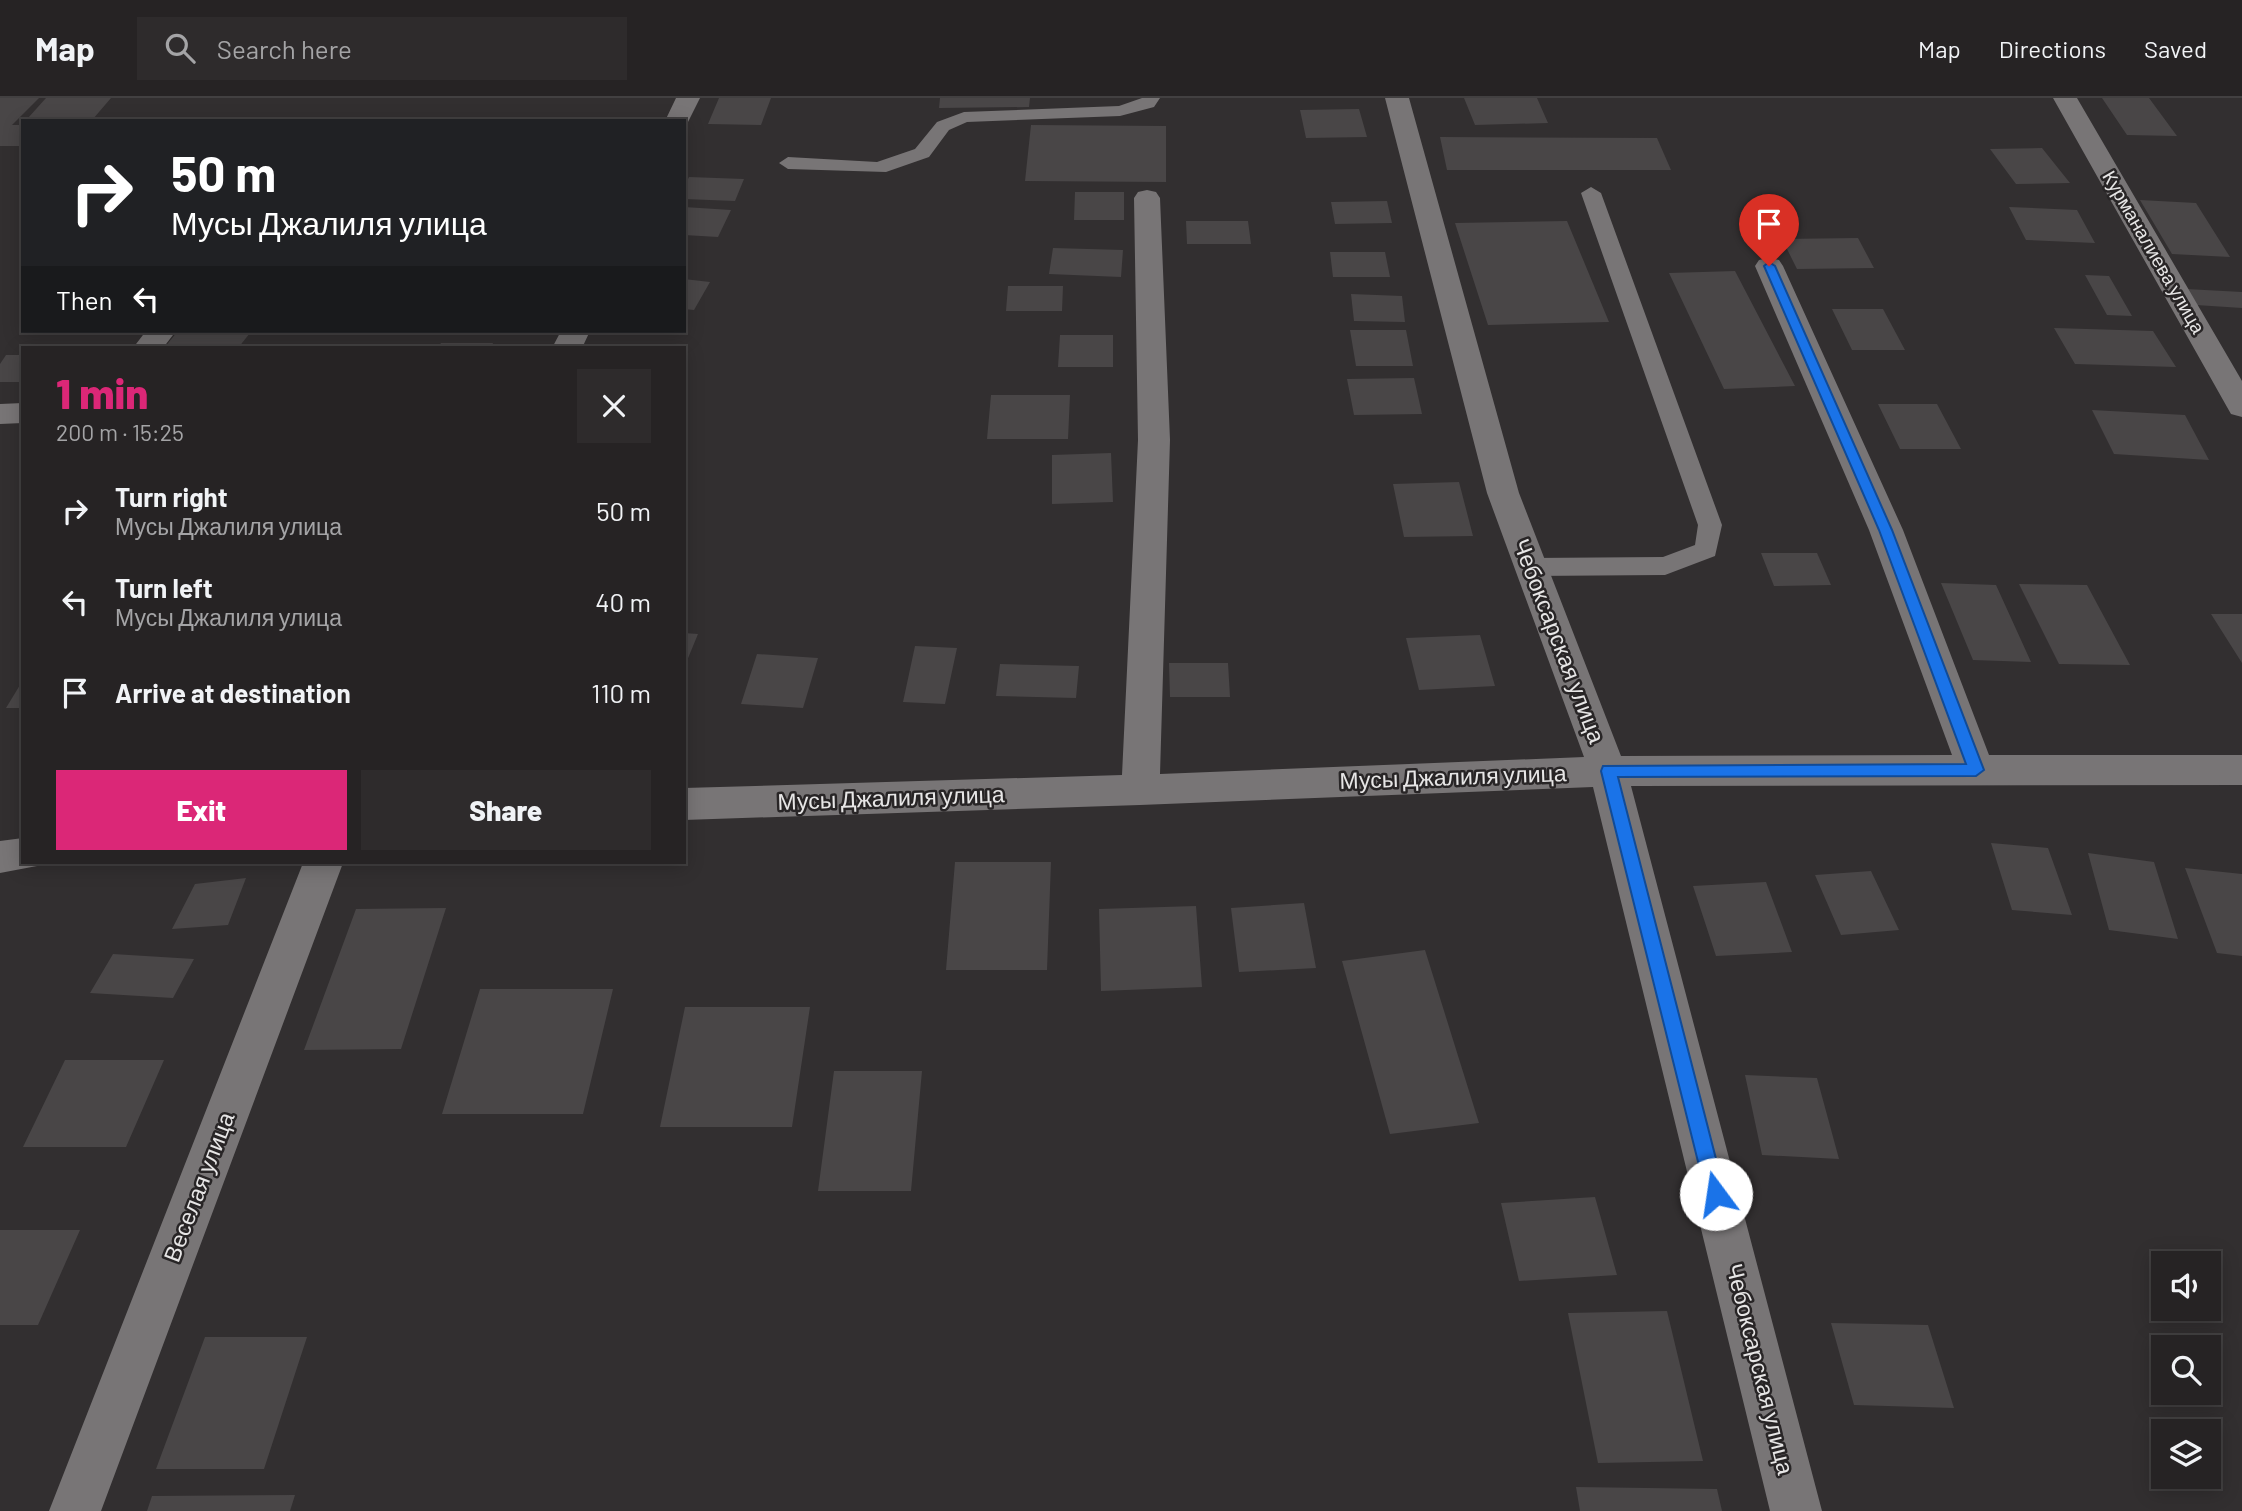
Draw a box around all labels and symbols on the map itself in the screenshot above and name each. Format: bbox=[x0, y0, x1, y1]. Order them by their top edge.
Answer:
street label: Курманалиева улица bbox=[2098, 166, 2211, 338]
pin bbox=[1739, 194, 1799, 266]
street label: Чебоксарская улица bbox=[1508, 535, 1612, 747]
street label: Мусы Джалиля улица bbox=[1339, 758, 1567, 794]
street label: Мусы Джалиля улица bbox=[777, 779, 1005, 815]
street label: Веселая улица bbox=[157, 1108, 240, 1265]
position arrow bbox=[1679, 1157, 1753, 1231]
street label: Чебоксарская улица bbox=[1721, 1260, 1801, 1477]

